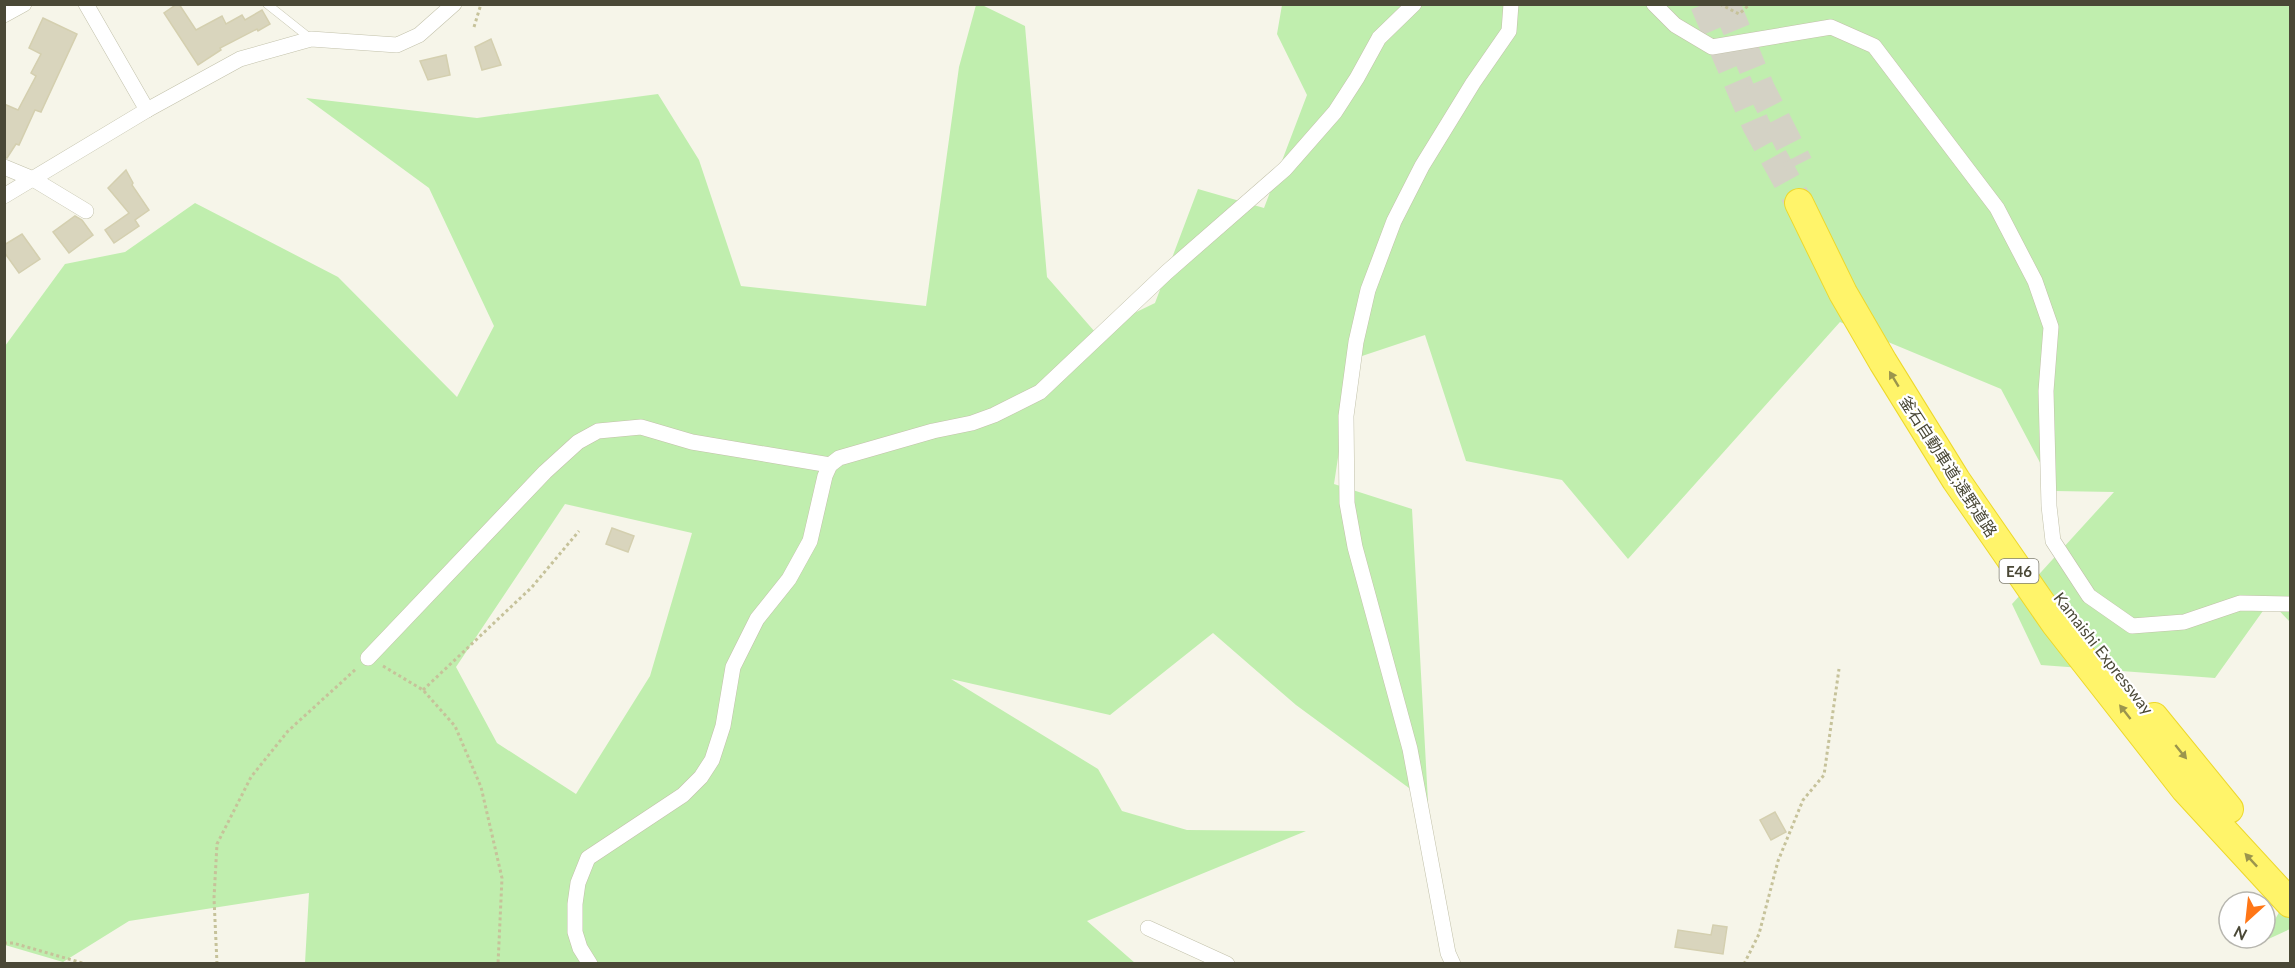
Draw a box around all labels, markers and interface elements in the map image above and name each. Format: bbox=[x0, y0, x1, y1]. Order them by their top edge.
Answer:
one-way arrow bbox=[1888, 371, 1899, 387]
street label: 釜石自動車道;遠野道路 bbox=[1896, 392, 2002, 540]
road number: E46 bbox=[2000, 559, 2038, 583]
street label: Kamaishi Expressway bbox=[2050, 588, 2158, 718]
one-way arrow bbox=[2119, 704, 2131, 719]
one-way arrow bbox=[2175, 744, 2187, 759]
one-way arrow bbox=[2245, 853, 2258, 868]
north arrow bbox=[2217, 890, 2277, 950]
text: N bbox=[2230, 923, 2250, 945]

